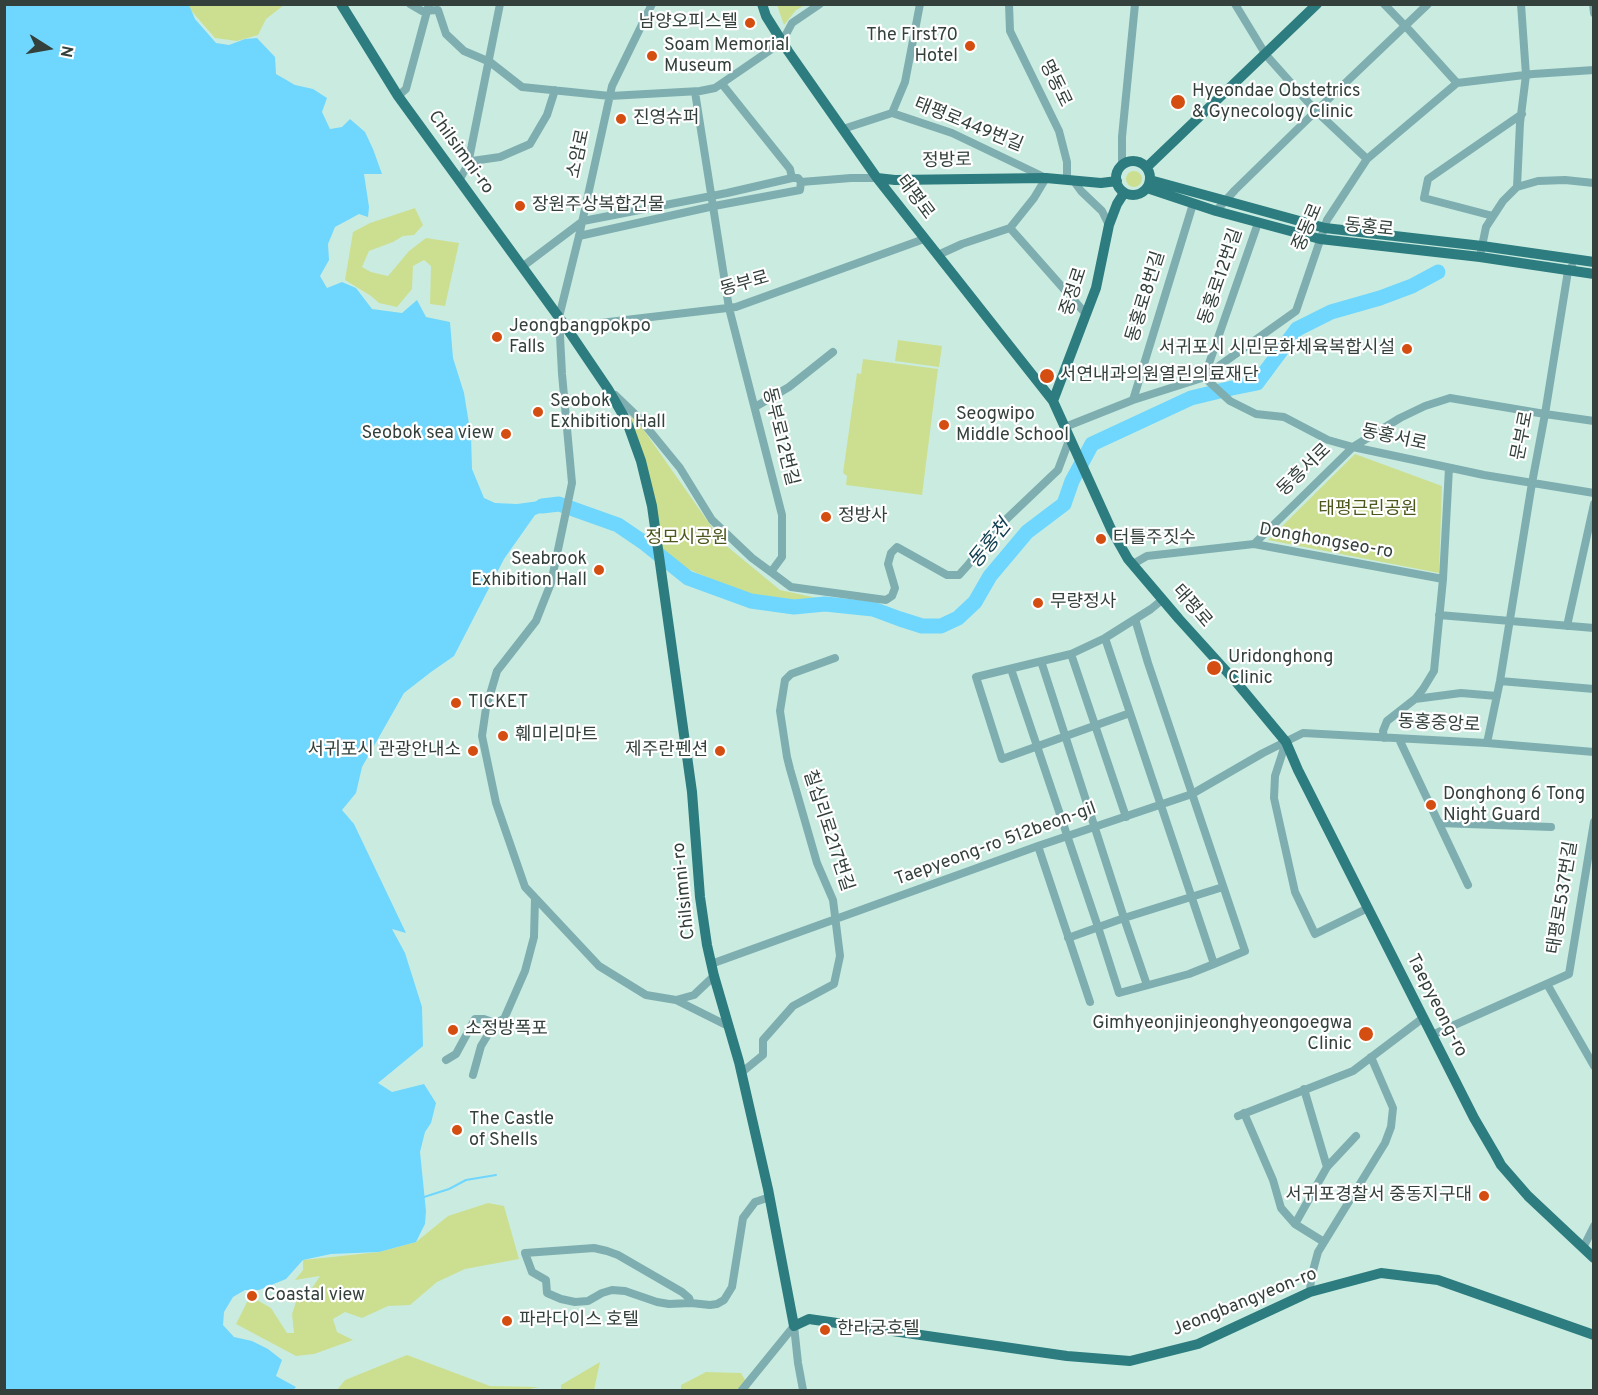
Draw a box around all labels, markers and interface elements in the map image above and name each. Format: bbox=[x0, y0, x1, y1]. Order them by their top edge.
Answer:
place label: 남양오피스텔 bbox=[639, 12, 738, 34]
marker: 남양오피스텔 bbox=[743, 16, 757, 30]
north arrow bbox=[18, 18, 78, 78]
place label: The First70 Hotel bbox=[866, 25, 958, 68]
place label: Soam Memorial Museum bbox=[664, 35, 789, 78]
marker: The First70 Hotel bbox=[963, 39, 977, 53]
text: N bbox=[55, 44, 77, 59]
marker: Soam Memorial Museum bbox=[645, 49, 659, 63]
street label: 명동로 bbox=[1033, 57, 1075, 111]
place label: Hyeondae Obstetrics & Gynecology Clinic bbox=[1192, 81, 1360, 124]
marker: Hyeondae Obstetrics & Gynecology Clinic bbox=[1169, 93, 1187, 111]
street label: 태평로449번길 bbox=[910, 94, 1026, 158]
street label: Chilsimni-ro bbox=[422, 107, 498, 199]
place label: 진영슈퍼 bbox=[633, 108, 699, 130]
marker: 진영슈퍼 bbox=[614, 112, 628, 126]
street label: 소암로 bbox=[564, 127, 596, 181]
street label: 정방로 bbox=[922, 151, 972, 173]
street label: 태평로 bbox=[890, 172, 938, 224]
place label: 장원주상복합건물 bbox=[532, 195, 664, 217]
marker: 장원주상복합건물 bbox=[513, 199, 527, 213]
street label: 중동로 bbox=[1289, 201, 1329, 255]
street label: 동홍로 bbox=[1343, 216, 1395, 242]
street label: 동홍로12번길 bbox=[1195, 226, 1249, 328]
street label: 동홍로8번길 bbox=[1123, 249, 1171, 345]
street label: 중정로 bbox=[1057, 265, 1093, 319]
street label: 동부로 bbox=[718, 268, 772, 302]
place label: Jeongbangpokpo Falls bbox=[509, 316, 651, 358]
marker: Jeongbangpokpo Falls bbox=[490, 330, 504, 344]
place label: 서귀포시 시민문화체육복합시설 bbox=[1159, 338, 1395, 360]
marker: 서귀포시 시민문화체육복합시설 bbox=[1400, 342, 1414, 356]
place label: 서연내과의원열린의료재단 bbox=[1060, 365, 1259, 387]
marker: 서연내과의원열린의료재단 bbox=[1038, 367, 1056, 385]
street label: 동부로12번길 bbox=[756, 386, 802, 488]
place label: Seobok Exhibition Hall bbox=[550, 391, 666, 434]
place label: Seogwipo Middle School bbox=[956, 404, 1069, 446]
marker: Seobok Exhibition Hall bbox=[531, 405, 545, 419]
street label: 문부로 bbox=[1509, 410, 1539, 462]
marker: Seogwipo Middle School bbox=[937, 418, 951, 432]
street label: 동홍서로 bbox=[1359, 422, 1429, 456]
place label: Seobok sea view bbox=[362, 423, 494, 445]
marker: Seobok sea view bbox=[499, 427, 513, 441]
street label: 동흥서로 bbox=[1274, 440, 1336, 502]
park label: 태평근린공원 bbox=[1318, 499, 1418, 521]
place label: 정방사 bbox=[838, 506, 888, 528]
marker: 정방사 bbox=[819, 510, 833, 524]
water label: 동홍천 bbox=[964, 516, 1018, 574]
street label: Donghongseo-ro bbox=[1257, 520, 1395, 564]
park label: 정모시공원 bbox=[646, 528, 728, 550]
place label: 터틀주짓수 bbox=[1113, 528, 1196, 550]
marker: 터틀주짓수 bbox=[1094, 532, 1108, 546]
place label: Seabrook Exhibition Hall bbox=[471, 549, 587, 592]
marker: Seabrook Exhibition Hall bbox=[592, 563, 606, 577]
street label: 태평로 bbox=[1167, 581, 1215, 633]
place label: 무량정사 bbox=[1050, 592, 1116, 614]
marker: 무량정사 bbox=[1031, 596, 1045, 610]
place label: Uridonghong Clinic bbox=[1228, 647, 1333, 690]
marker: Uridonghong Clinic bbox=[1205, 659, 1223, 677]
place label: TICKET bbox=[468, 692, 528, 714]
marker: TICKET bbox=[449, 696, 463, 710]
street label: 동홍중앙로 bbox=[1397, 712, 1481, 738]
place label: 훼미리마트 bbox=[515, 725, 598, 747]
marker: 훼미리마트 bbox=[496, 729, 510, 743]
place label: 서귀포시 관광안내소 bbox=[308, 740, 461, 762]
place label: 제주란펜션 bbox=[625, 740, 708, 762]
marker: 서귀포시 관광안내소 bbox=[466, 744, 480, 758]
marker: 제주란펜션 bbox=[713, 744, 727, 758]
street label: 칠십리로217번길 bbox=[797, 768, 857, 894]
place label: Donghong 6 Tong Night Guard bbox=[1443, 784, 1585, 826]
street label: Taepyeong-ro 512beon-gil bbox=[892, 798, 1100, 892]
marker: Donghong 6 Tong Night Guard bbox=[1424, 798, 1438, 812]
street label: 태평로537번길 bbox=[1544, 840, 1584, 956]
street label: Chilsimni-ro bbox=[669, 841, 701, 941]
street label: Taepyeong-ro bbox=[1401, 951, 1471, 1061]
place label: Gimhyeonjinjeonghyeongoegwa Clinic bbox=[1092, 1013, 1352, 1056]
place label: 소정방폭포 bbox=[465, 1019, 548, 1041]
marker: 소정방폭포 bbox=[446, 1023, 460, 1037]
marker: Gimhyeonjinjeonghyeongoegwa Clinic bbox=[1357, 1025, 1375, 1043]
place label: The Castle of Shells bbox=[469, 1109, 554, 1152]
marker: The Castle of Shells bbox=[450, 1123, 464, 1137]
place label: 서귀포경찰서 중동지구대 bbox=[1286, 1185, 1472, 1207]
marker: 서귀포경찰서 중동지구대 bbox=[1477, 1189, 1491, 1203]
street label: Jeongbangyeon-ro bbox=[1169, 1264, 1321, 1342]
place label: Coastal view bbox=[264, 1285, 365, 1307]
marker: Coastal view bbox=[245, 1289, 259, 1303]
place label: 파라다이스 호텔 bbox=[519, 1310, 639, 1332]
marker: 파라다이스 호텔 bbox=[500, 1314, 514, 1328]
place label: 한라궁호텔 bbox=[837, 1319, 920, 1341]
marker: 한라궁호텔 bbox=[818, 1323, 832, 1337]

